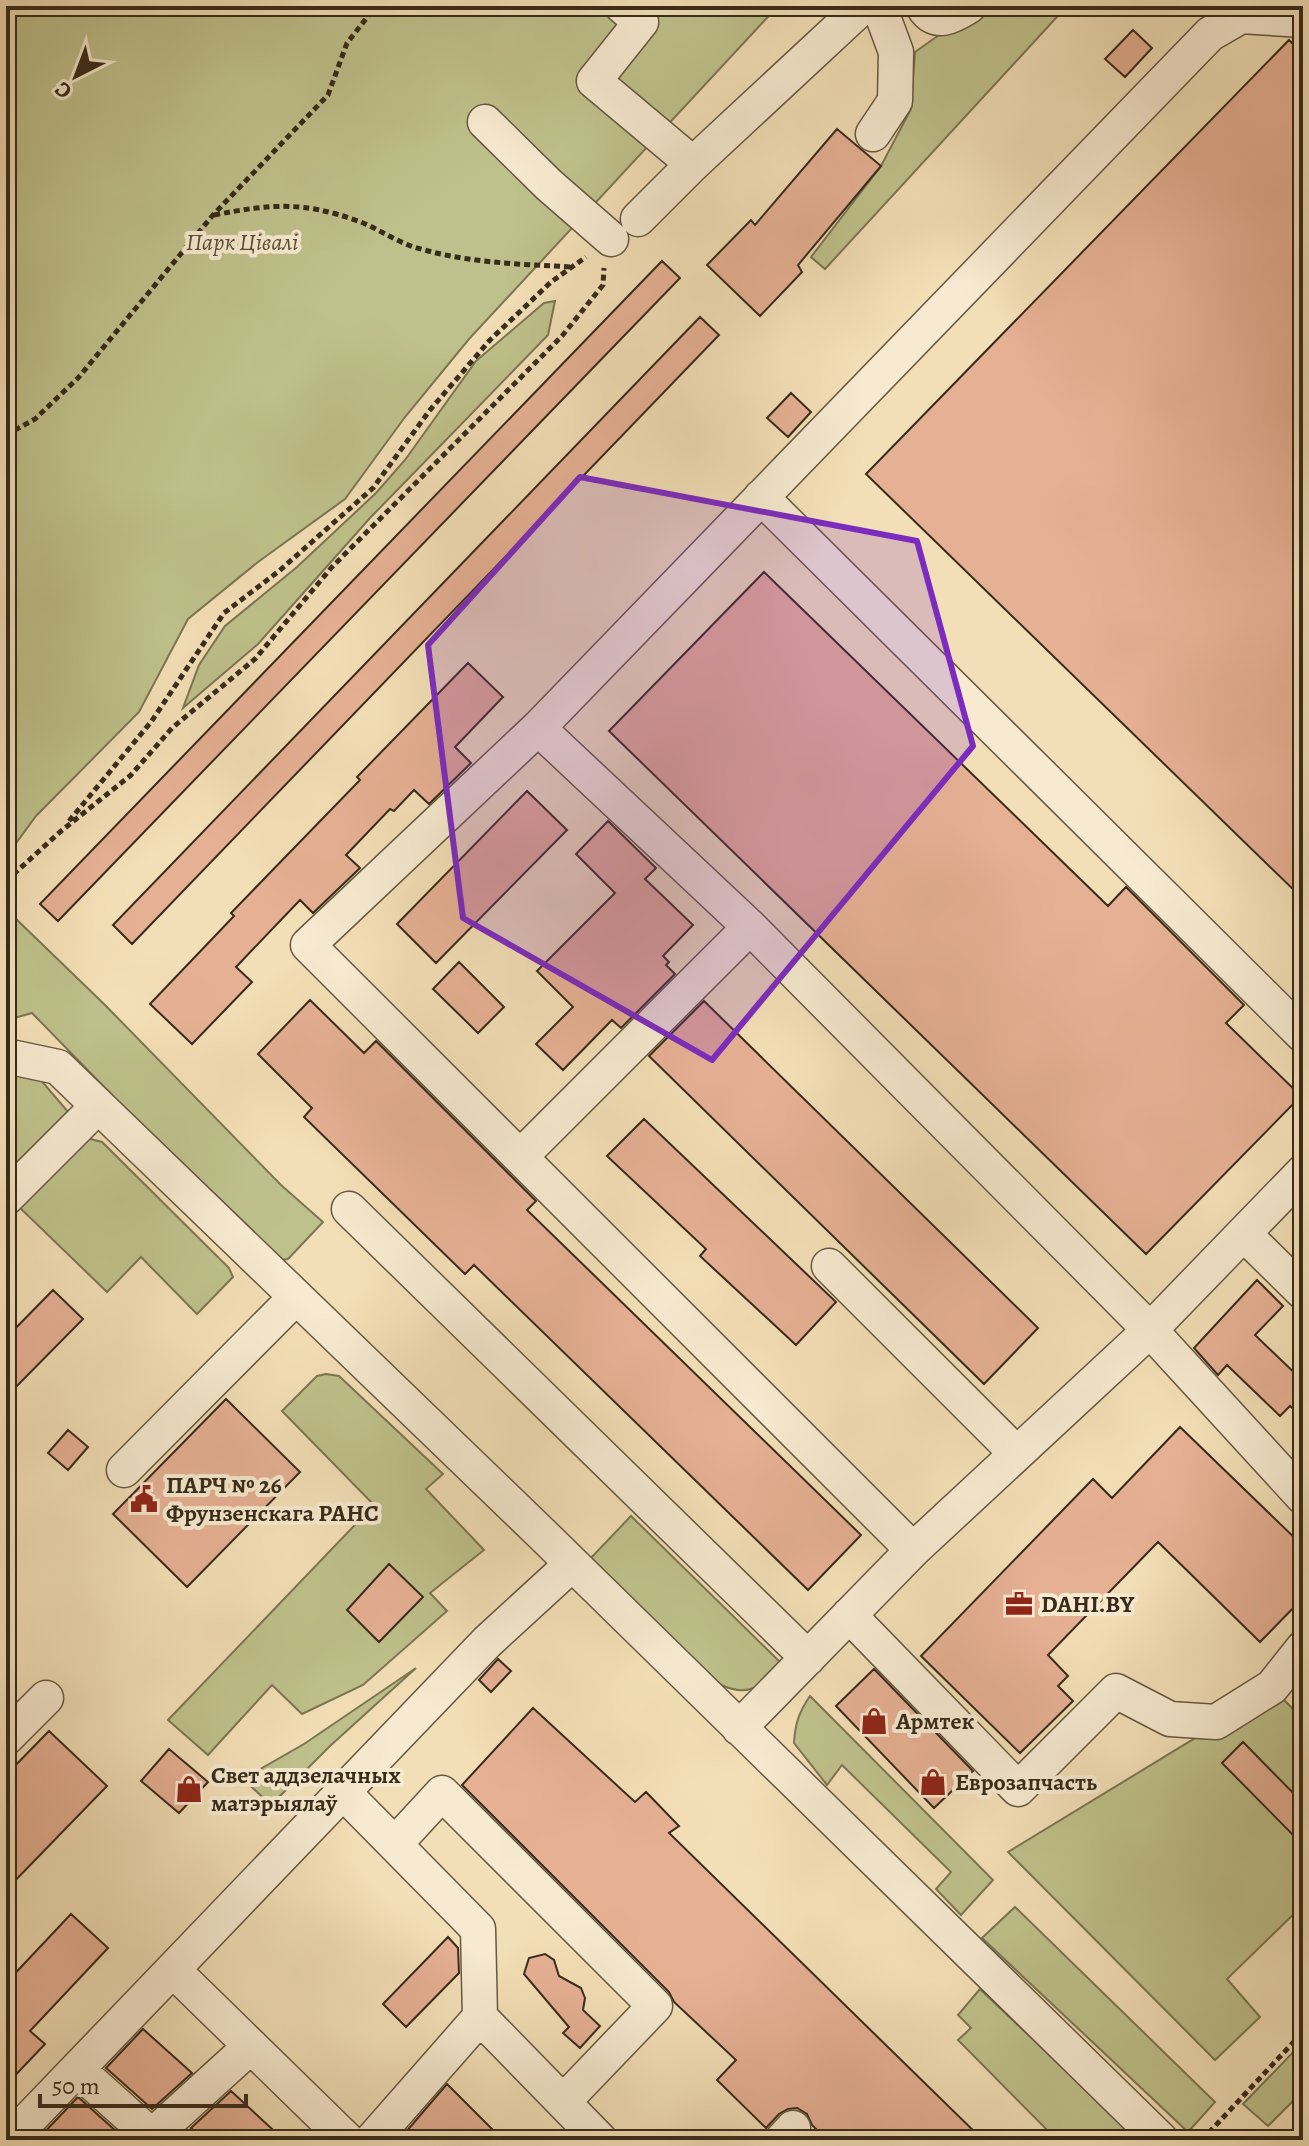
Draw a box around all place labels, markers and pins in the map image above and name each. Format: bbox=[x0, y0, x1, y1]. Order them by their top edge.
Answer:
place label: ПАРЧ № 26 Фрунзенскага РАНС bbox=[166, 1469, 379, 1529]
public building icon: ПАРЧ № 26 Фрунзенскага РАНС bbox=[129, 1484, 159, 1514]
place label: DAHI.BY bbox=[1041, 1588, 1135, 1620]
office icon: DAHI.BY bbox=[1004, 1589, 1034, 1619]
place label: Армтек bbox=[895, 1705, 975, 1737]
shop icon: Армтек bbox=[859, 1706, 889, 1736]
place label: Свет аддзелачных матэрыялаў bbox=[211, 1759, 401, 1819]
place label: Еврозапчасть bbox=[955, 1766, 1097, 1798]
shop icon: Еврозапчасть bbox=[918, 1767, 948, 1797]
shop icon: Свет аддзелачных матэрыялаў bbox=[174, 1774, 204, 1804]

